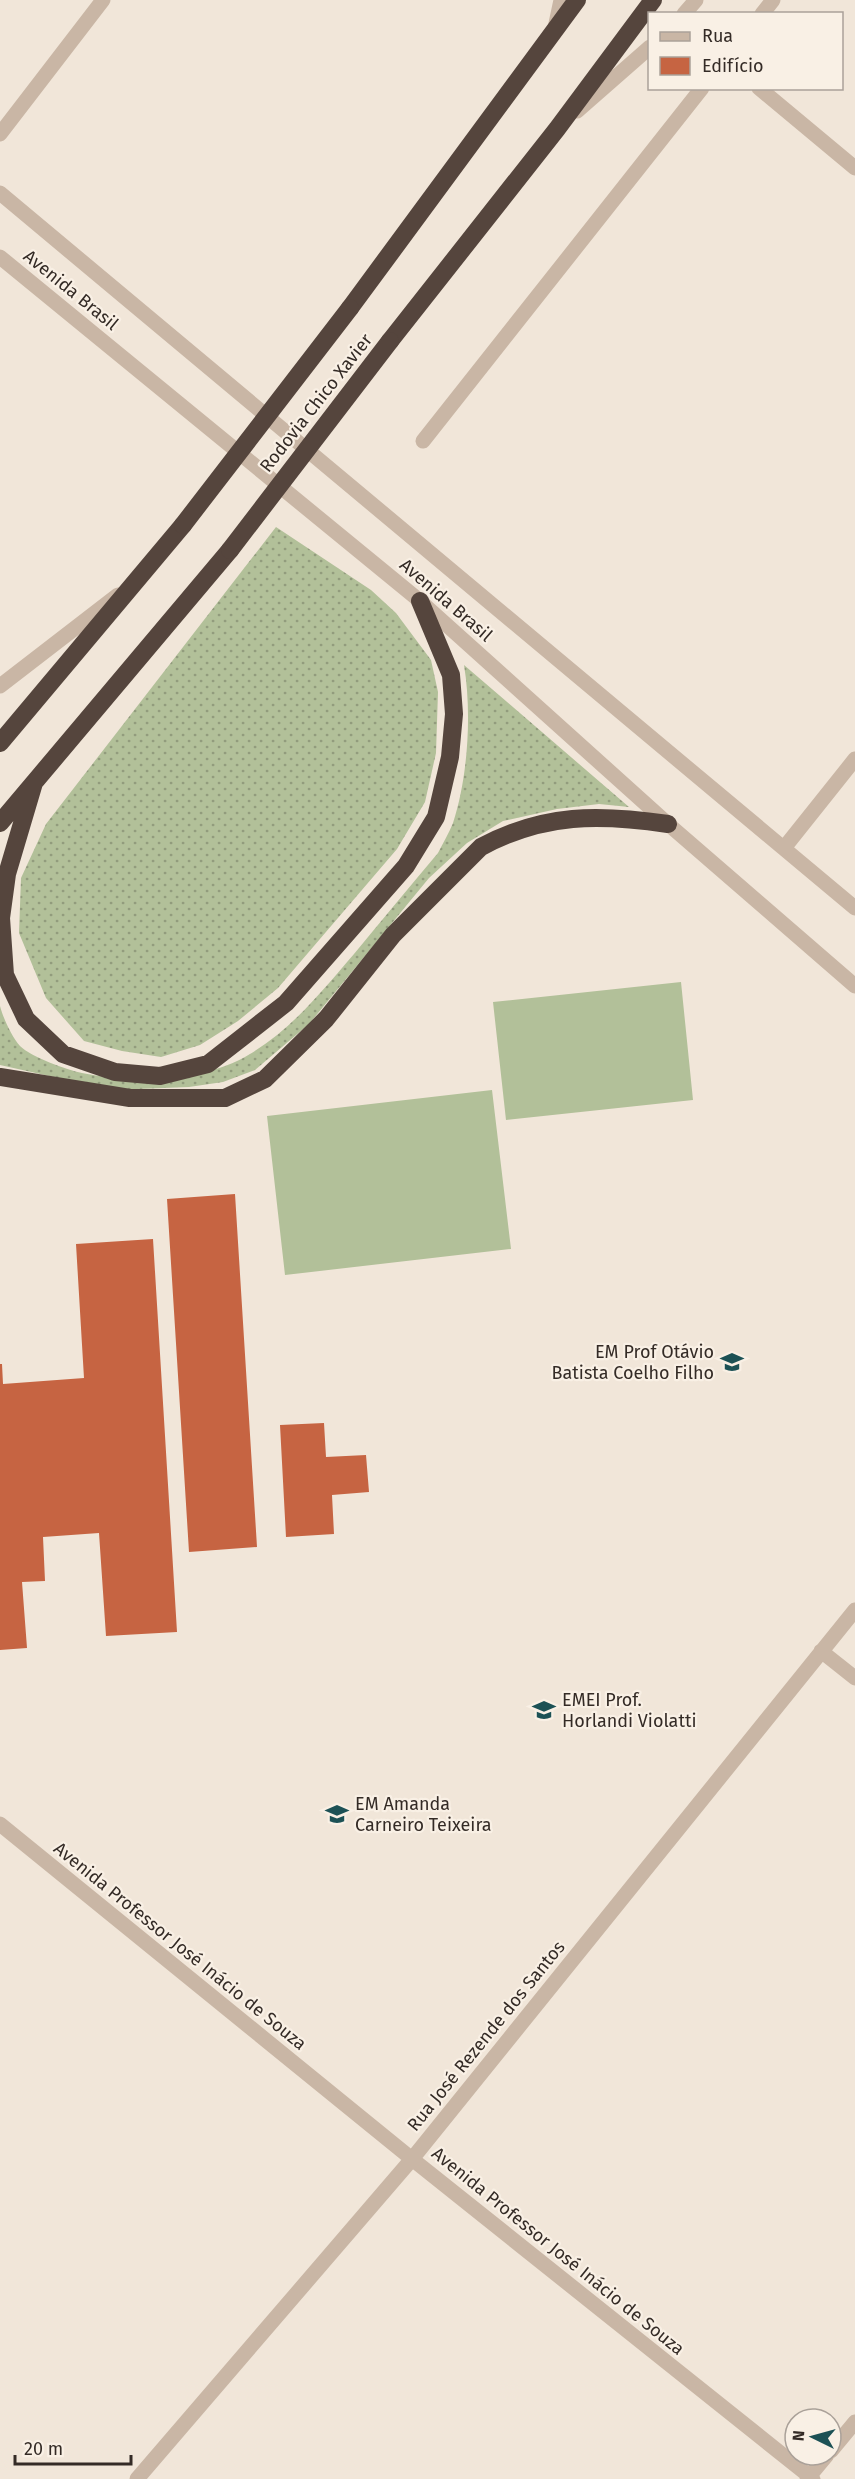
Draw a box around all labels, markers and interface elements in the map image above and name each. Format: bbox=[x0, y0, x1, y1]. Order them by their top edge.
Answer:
legend bbox=[648, 12, 843, 90]
text: Rua bbox=[702, 25, 733, 47]
text: Edifício bbox=[702, 55, 764, 77]
street label: Avenida Brasil bbox=[19, 245, 123, 335]
street label: Rodovia Chico Xavier bbox=[255, 329, 377, 477]
street label: Avenida Brasil bbox=[395, 554, 497, 646]
place label: EM Prof Otávio Batista Coelho Filho bbox=[552, 1341, 714, 1384]
school or university icon: EM Prof Otávio Batista Coelho Filho bbox=[719, 1349, 745, 1375]
place label: EMEI Prof. Horlandi Violatti bbox=[562, 1689, 696, 1732]
school or university icon: EMEI Prof. Horlandi Violatti bbox=[531, 1697, 557, 1723]
place label: EM Amanda Carneiro Teixeira bbox=[355, 1793, 492, 1836]
school or university icon: EM Amanda Carneiro Teixeira bbox=[324, 1801, 350, 1827]
street label: Avenida Professor José Inácio de Souza bbox=[49, 1837, 311, 2055]
street label: Rua José Rezende dos Santos bbox=[402, 1936, 570, 2136]
street label: Avenida Professor José Inácio de Souza bbox=[427, 2142, 689, 2360]
north arrow bbox=[783, 2407, 843, 2467]
scale bar bbox=[15, 2428, 130, 2466]
text: N bbox=[789, 2430, 808, 2442]
text: 20 m bbox=[24, 2438, 63, 2460]

